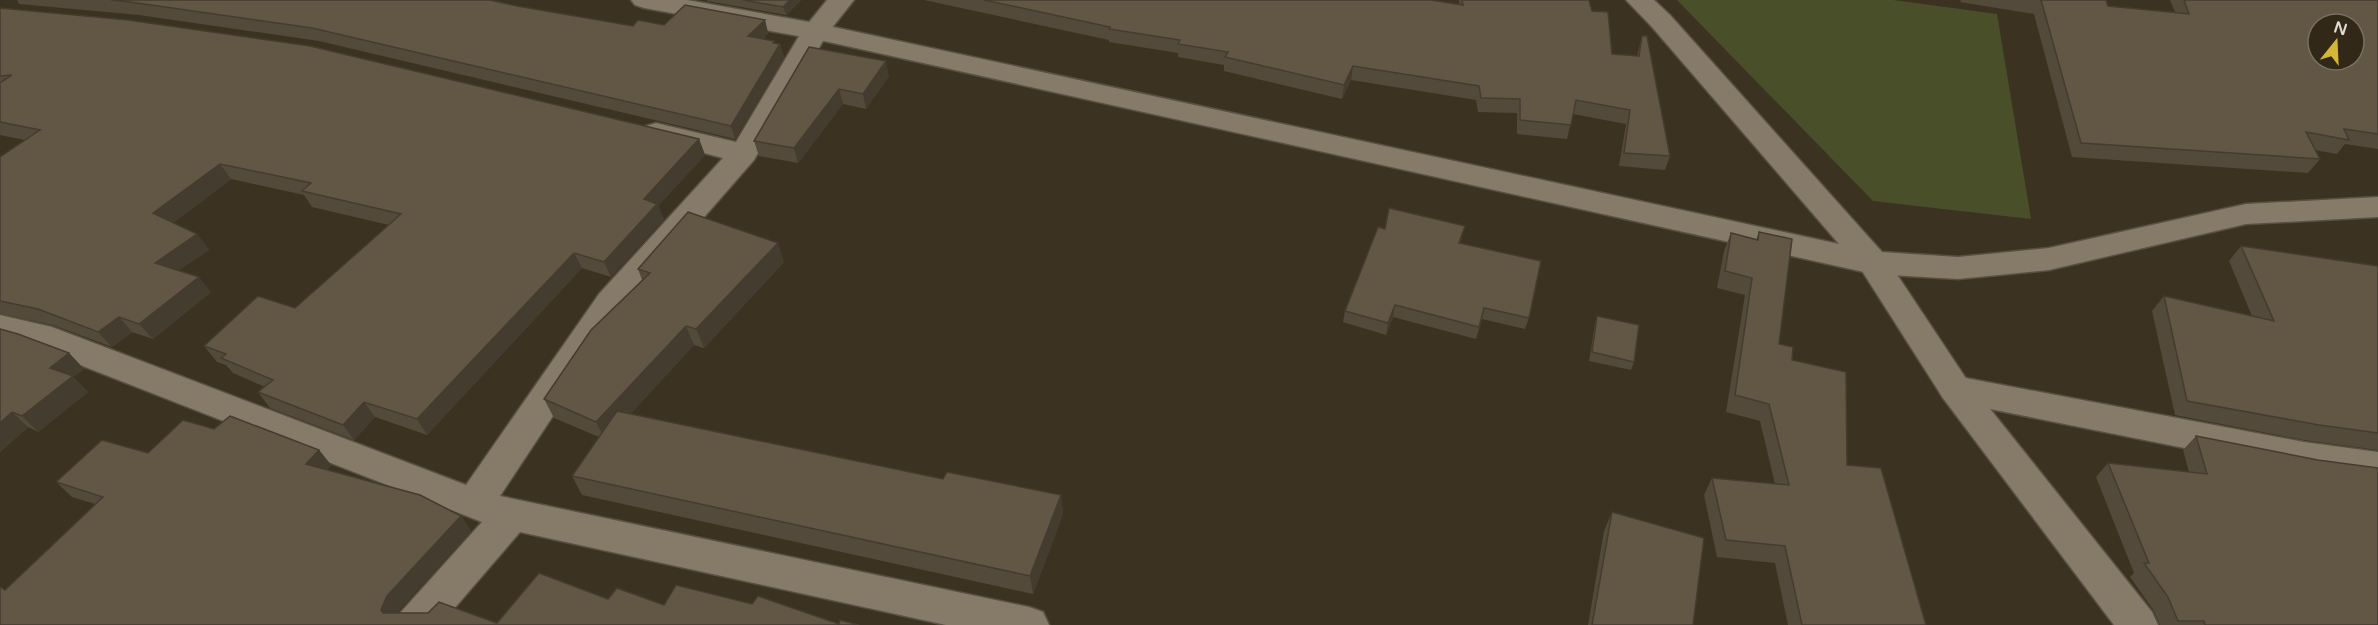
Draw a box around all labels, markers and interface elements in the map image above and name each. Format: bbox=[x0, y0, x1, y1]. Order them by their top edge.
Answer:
north arrow bbox=[2306, 12, 2366, 72]
text: N bbox=[2331, 17, 2350, 40]

